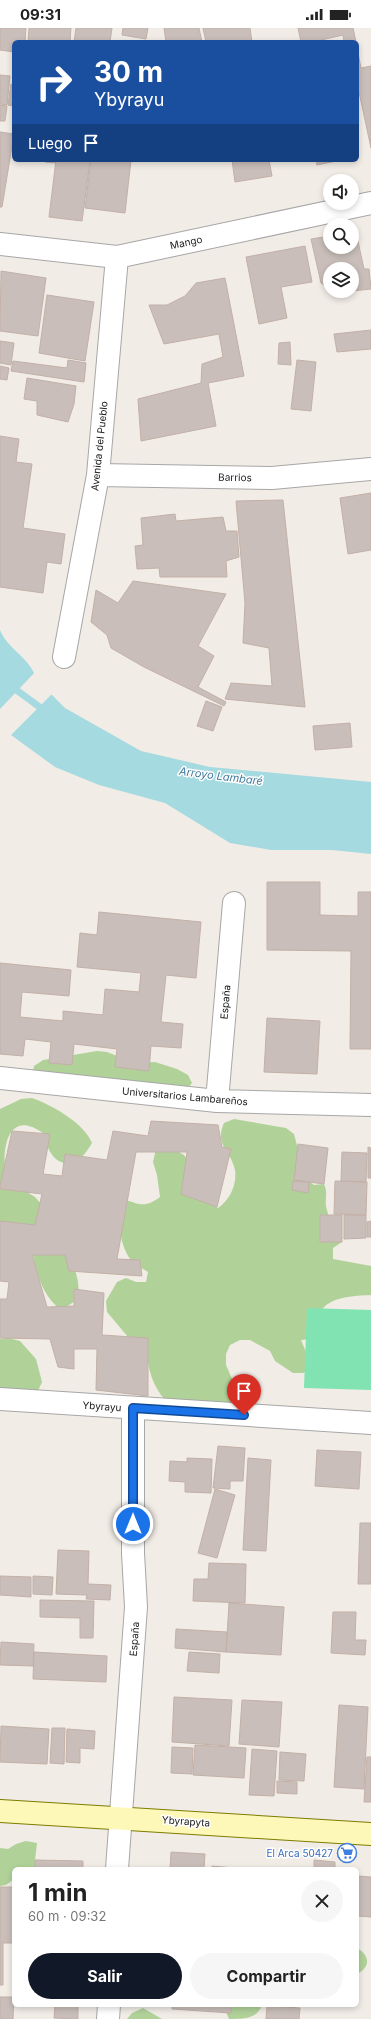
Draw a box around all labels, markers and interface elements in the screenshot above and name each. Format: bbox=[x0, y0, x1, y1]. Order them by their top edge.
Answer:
text: 09:31 bbox=[20, 5, 61, 24]
text: 30 m bbox=[94, 55, 163, 89]
icon: right bbox=[28, 56, 80, 108]
text: Ybyrayu bbox=[94, 89, 164, 110]
icon: arrive bbox=[80, 132, 102, 154]
text: Luego bbox=[28, 134, 72, 153]
map controls bbox=[323, 174, 359, 298]
button: sound bbox=[323, 174, 359, 210]
button: search bbox=[323, 218, 359, 254]
street label: Mango bbox=[169, 233, 203, 251]
button: layers bbox=[323, 262, 359, 298]
street label: Avenida del Pueblo bbox=[88, 401, 110, 491]
street label: Barrios bbox=[218, 471, 252, 483]
water label: Arroyo Lambaré bbox=[177, 764, 264, 788]
street label: España bbox=[218, 984, 232, 1020]
street label: Universitarios Lambareños bbox=[122, 1085, 248, 1107]
pin bbox=[227, 1374, 261, 1415]
icon: arrive bbox=[233, 1380, 255, 1402]
street label: Ybyrayu bbox=[82, 1399, 122, 1413]
position arrow bbox=[112, 1503, 154, 1545]
street label: España bbox=[127, 1621, 141, 1657]
street label: Ybyrapyta bbox=[161, 1813, 211, 1829]
supermarket icon: El Arca 50427 bbox=[336, 1842, 358, 1864]
place label: El Arca 50427 bbox=[266, 1847, 333, 1859]
text: 1 min bbox=[28, 1878, 87, 1907]
button: close bbox=[301, 1880, 343, 1922]
text: 60 m · 09:32 bbox=[28, 1908, 106, 1924]
button: Salir bbox=[28, 1953, 182, 1999]
button: Compartir bbox=[190, 1953, 343, 1999]

